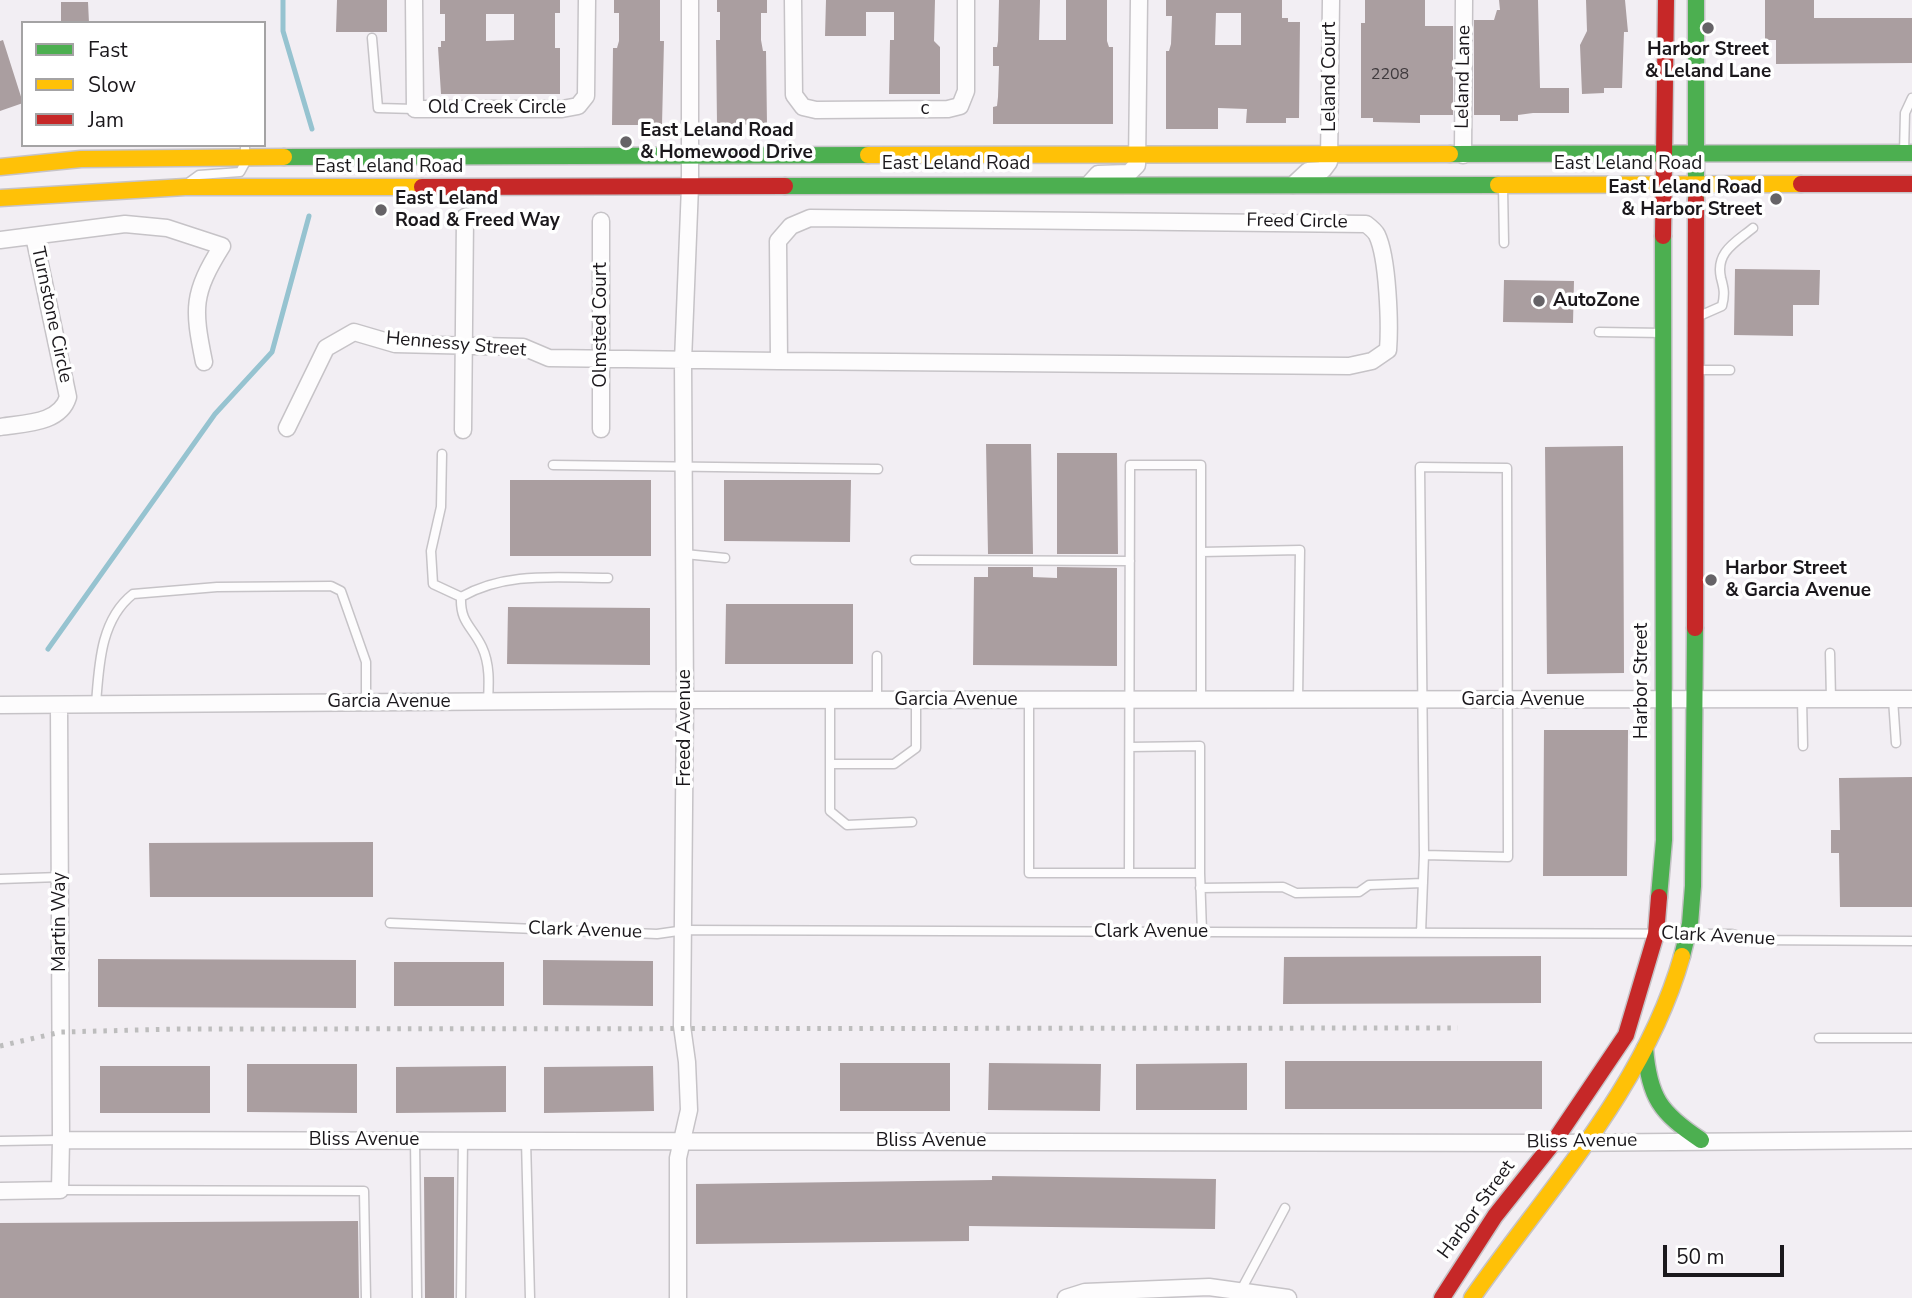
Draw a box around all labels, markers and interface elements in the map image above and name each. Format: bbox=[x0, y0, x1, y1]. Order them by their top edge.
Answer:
marker: Harbor Street & Leland Lane bbox=[1700, 20, 1716, 36]
legend bbox=[21, 21, 266, 147]
street label: Leland Court bbox=[1319, 22, 1341, 132]
street label: Leland Lane bbox=[1452, 25, 1476, 129]
text: Fast bbox=[88, 36, 128, 64]
place label: Harbor Street & Leland Lane bbox=[1645, 39, 1771, 83]
house number: 2208 bbox=[1371, 65, 1409, 85]
text: Slow bbox=[88, 71, 136, 99]
street label: Old Creek Circle bbox=[428, 97, 566, 119]
street label: c bbox=[921, 98, 929, 120]
text: Jam bbox=[88, 106, 124, 134]
place label: East Leland Road & Homewood Drive bbox=[640, 120, 813, 164]
marker: East Leland Road & Homewood Drive bbox=[618, 134, 634, 150]
street label: East Leland Road bbox=[882, 153, 1030, 175]
street label: East Leland Road bbox=[1554, 153, 1702, 175]
street label: East Leland Road bbox=[315, 156, 463, 178]
place label: East Leland Road & Harbor Street bbox=[1608, 177, 1762, 221]
place label: East Leland Road & Freed Way bbox=[395, 188, 560, 232]
marker: East Leland Road & Harbor Street bbox=[1768, 191, 1784, 207]
marker: East Leland Road & Freed Way bbox=[373, 202, 389, 218]
street label: Freed Circle bbox=[1246, 210, 1348, 234]
street label: Turnstone Circle bbox=[25, 245, 77, 385]
street label: Olmsted Court bbox=[590, 262, 612, 388]
place label: AutoZone bbox=[1553, 290, 1640, 312]
marker: AutoZone bbox=[1531, 293, 1547, 309]
street label: Hennessy Street bbox=[385, 328, 527, 362]
place label: Harbor Street & Garcia Avenue bbox=[1725, 558, 1871, 602]
marker: Harbor Street & Garcia Avenue bbox=[1703, 572, 1719, 588]
street label: Harbor Street bbox=[1631, 623, 1653, 739]
street label: Freed Avenue bbox=[674, 669, 696, 787]
street label: Garcia Avenue bbox=[894, 689, 1018, 711]
street label: Garcia Avenue bbox=[1461, 689, 1585, 711]
street label: Garcia Avenue bbox=[327, 691, 451, 713]
street label: Martin Way bbox=[49, 872, 71, 972]
street label: Clark Avenue bbox=[527, 918, 643, 944]
street label: Clark Avenue bbox=[1094, 921, 1208, 943]
street label: Clark Avenue bbox=[1660, 923, 1776, 951]
street label: Bliss Avenue bbox=[309, 1129, 419, 1151]
street label: Bliss Avenue bbox=[876, 1130, 986, 1152]
street label: Bliss Avenue bbox=[1526, 1130, 1638, 1154]
street label: Harbor Street bbox=[1434, 1156, 1520, 1264]
scale bar bbox=[1667, 1232, 1788, 1276]
text: 50 m bbox=[1676, 1243, 1725, 1271]

